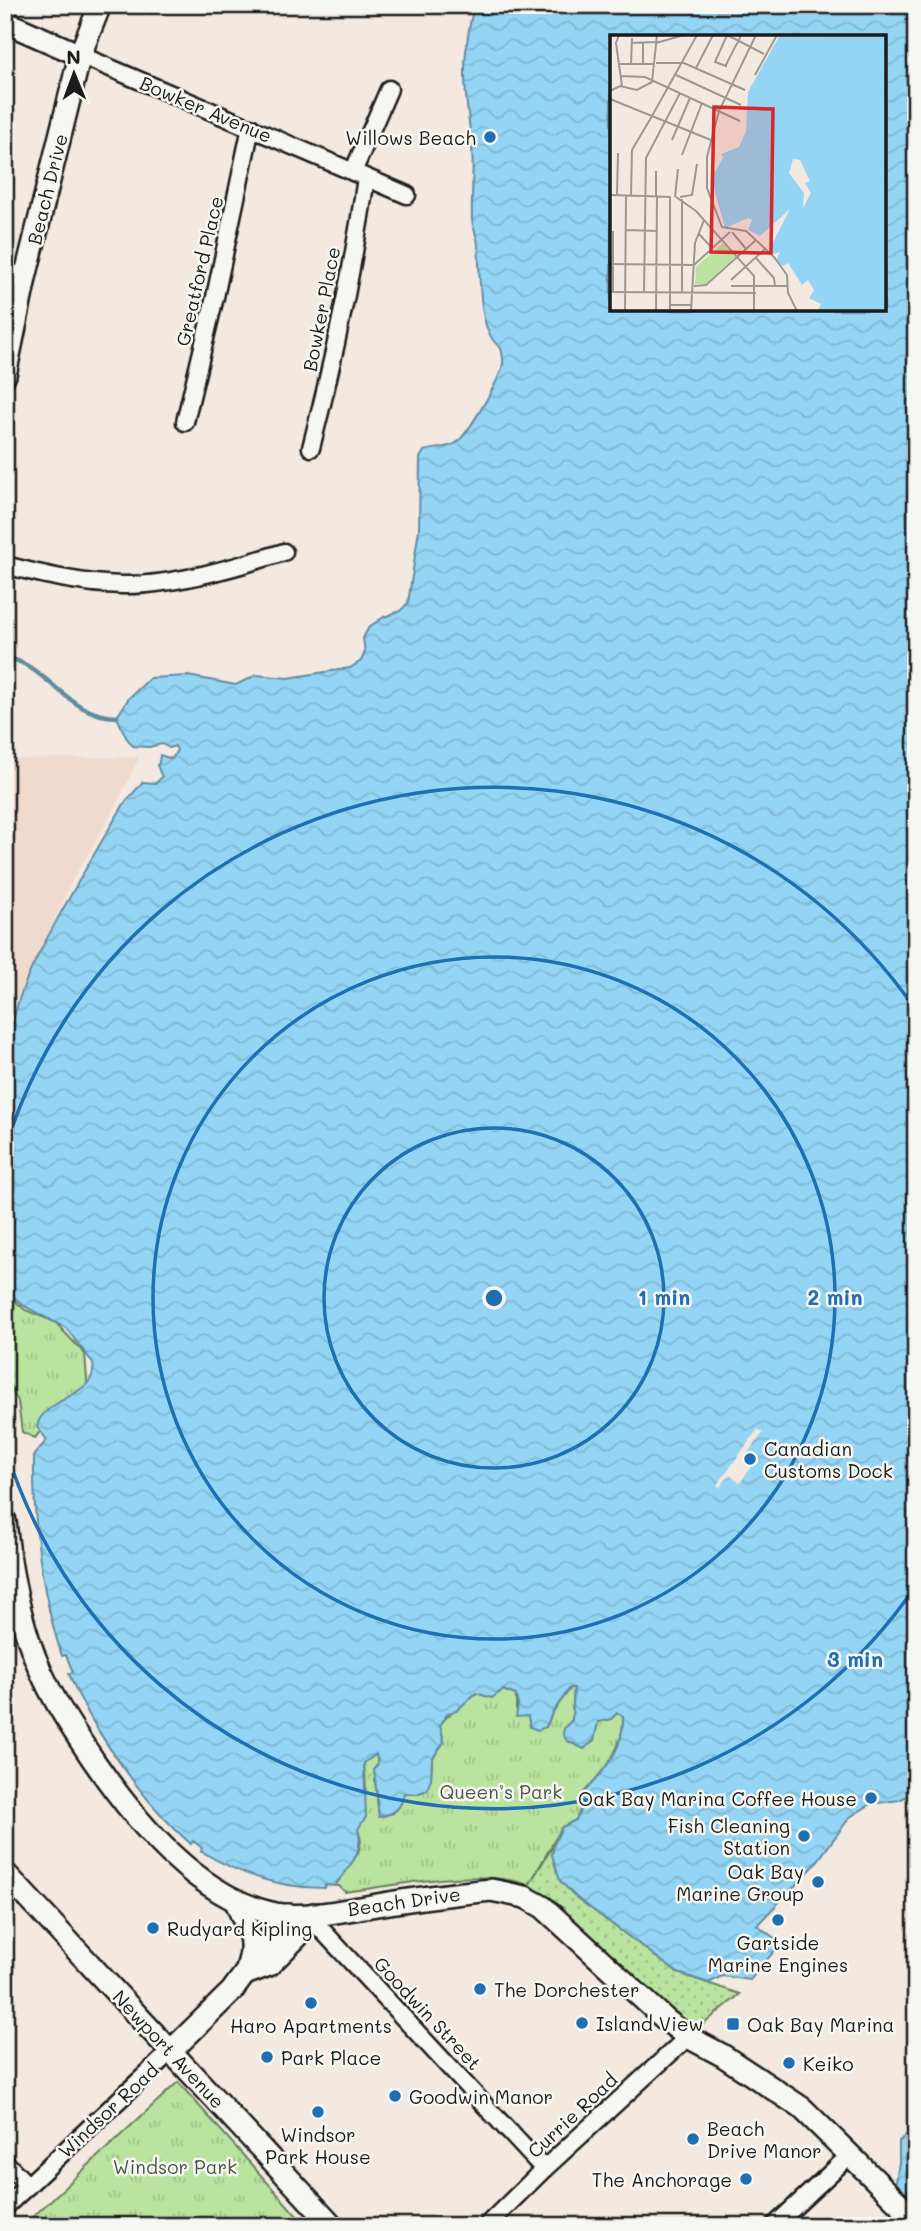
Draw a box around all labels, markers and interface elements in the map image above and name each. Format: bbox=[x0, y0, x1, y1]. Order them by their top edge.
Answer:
inset map bbox=[610, 35, 886, 312]
north arrow bbox=[38, 38, 108, 108]
text: N bbox=[66, 44, 81, 69]
street label: Bowker Avenue bbox=[136, 70, 276, 148]
place label: Willows Beach bbox=[345, 125, 476, 150]
marker: Willows Beach bbox=[482, 129, 498, 145]
street label: Beach Drive bbox=[21, 131, 73, 247]
street label: Greatford Place bbox=[170, 194, 228, 348]
street label: Bowker Place bbox=[297, 245, 345, 373]
text: 1 min bbox=[638, 1283, 690, 1310]
text: 2 min bbox=[807, 1283, 863, 1310]
centre of rings bbox=[482, 1286, 506, 1310]
place label: Canadian Customs Dock bbox=[764, 1436, 893, 1483]
marker: Canadian Customs Dock bbox=[742, 1451, 758, 1467]
text: 3 min bbox=[827, 1645, 883, 1672]
park label: Queen’s Park bbox=[440, 1779, 562, 1804]
place label: Oak Bay Marina Coffee House bbox=[578, 1786, 857, 1811]
marker: Oak Bay Marina Coffee House bbox=[863, 1790, 879, 1806]
place label: Fish Cleaning Station bbox=[668, 1813, 790, 1860]
marker: Fish Cleaning Station bbox=[796, 1828, 812, 1844]
place label: Oak Bay Marine Group bbox=[676, 1859, 804, 1906]
marker: Oak Bay Marine Group bbox=[810, 1874, 826, 1890]
street label: Beach Drive bbox=[346, 1881, 462, 1921]
marker: Gartside Marine Engines bbox=[770, 1912, 786, 1928]
place label: Rudyard Kipling bbox=[167, 1916, 312, 1941]
marker: Rudyard Kipling bbox=[145, 1920, 161, 1936]
place label: Gartside Marine Engines bbox=[708, 1930, 848, 1977]
street label: Goodwin Street bbox=[369, 1951, 487, 2075]
place label: The Dorchester bbox=[494, 1977, 640, 2002]
marker: The Dorchester bbox=[472, 1981, 488, 1997]
street label: Newport Avenue bbox=[108, 1984, 230, 2114]
marker: Haro Apartments bbox=[303, 1995, 319, 2011]
place label: Island View bbox=[596, 2011, 703, 2036]
place label: Oak Bay Marina bbox=[747, 2012, 894, 2037]
place label: Haro Apartments bbox=[230, 2013, 392, 2038]
marker: Island View bbox=[574, 2015, 590, 2031]
marker: Oak Bay Marina bbox=[725, 2016, 741, 2032]
place label: Park Place bbox=[281, 2045, 381, 2070]
marker: Park Place bbox=[259, 2049, 275, 2065]
place label: Keiko bbox=[803, 2051, 853, 2076]
marker: Keiko bbox=[781, 2055, 797, 2071]
street label: Windsor Road bbox=[52, 2057, 164, 2163]
street label: Currie Road bbox=[522, 2067, 622, 2163]
place label: Goodwin Manor bbox=[409, 2084, 553, 2109]
marker: Goodwin Manor bbox=[387, 2088, 403, 2104]
marker: Windsor Park House bbox=[310, 2104, 326, 2120]
place label: Beach Drive Manor bbox=[707, 2116, 822, 2163]
place label: Windsor Park House bbox=[265, 2122, 371, 2169]
marker: Beach Drive Manor bbox=[685, 2131, 701, 2147]
park label: Windsor Park bbox=[113, 2154, 237, 2179]
place label: The Anchorage bbox=[592, 2167, 732, 2192]
marker: The Anchorage bbox=[738, 2171, 754, 2187]

